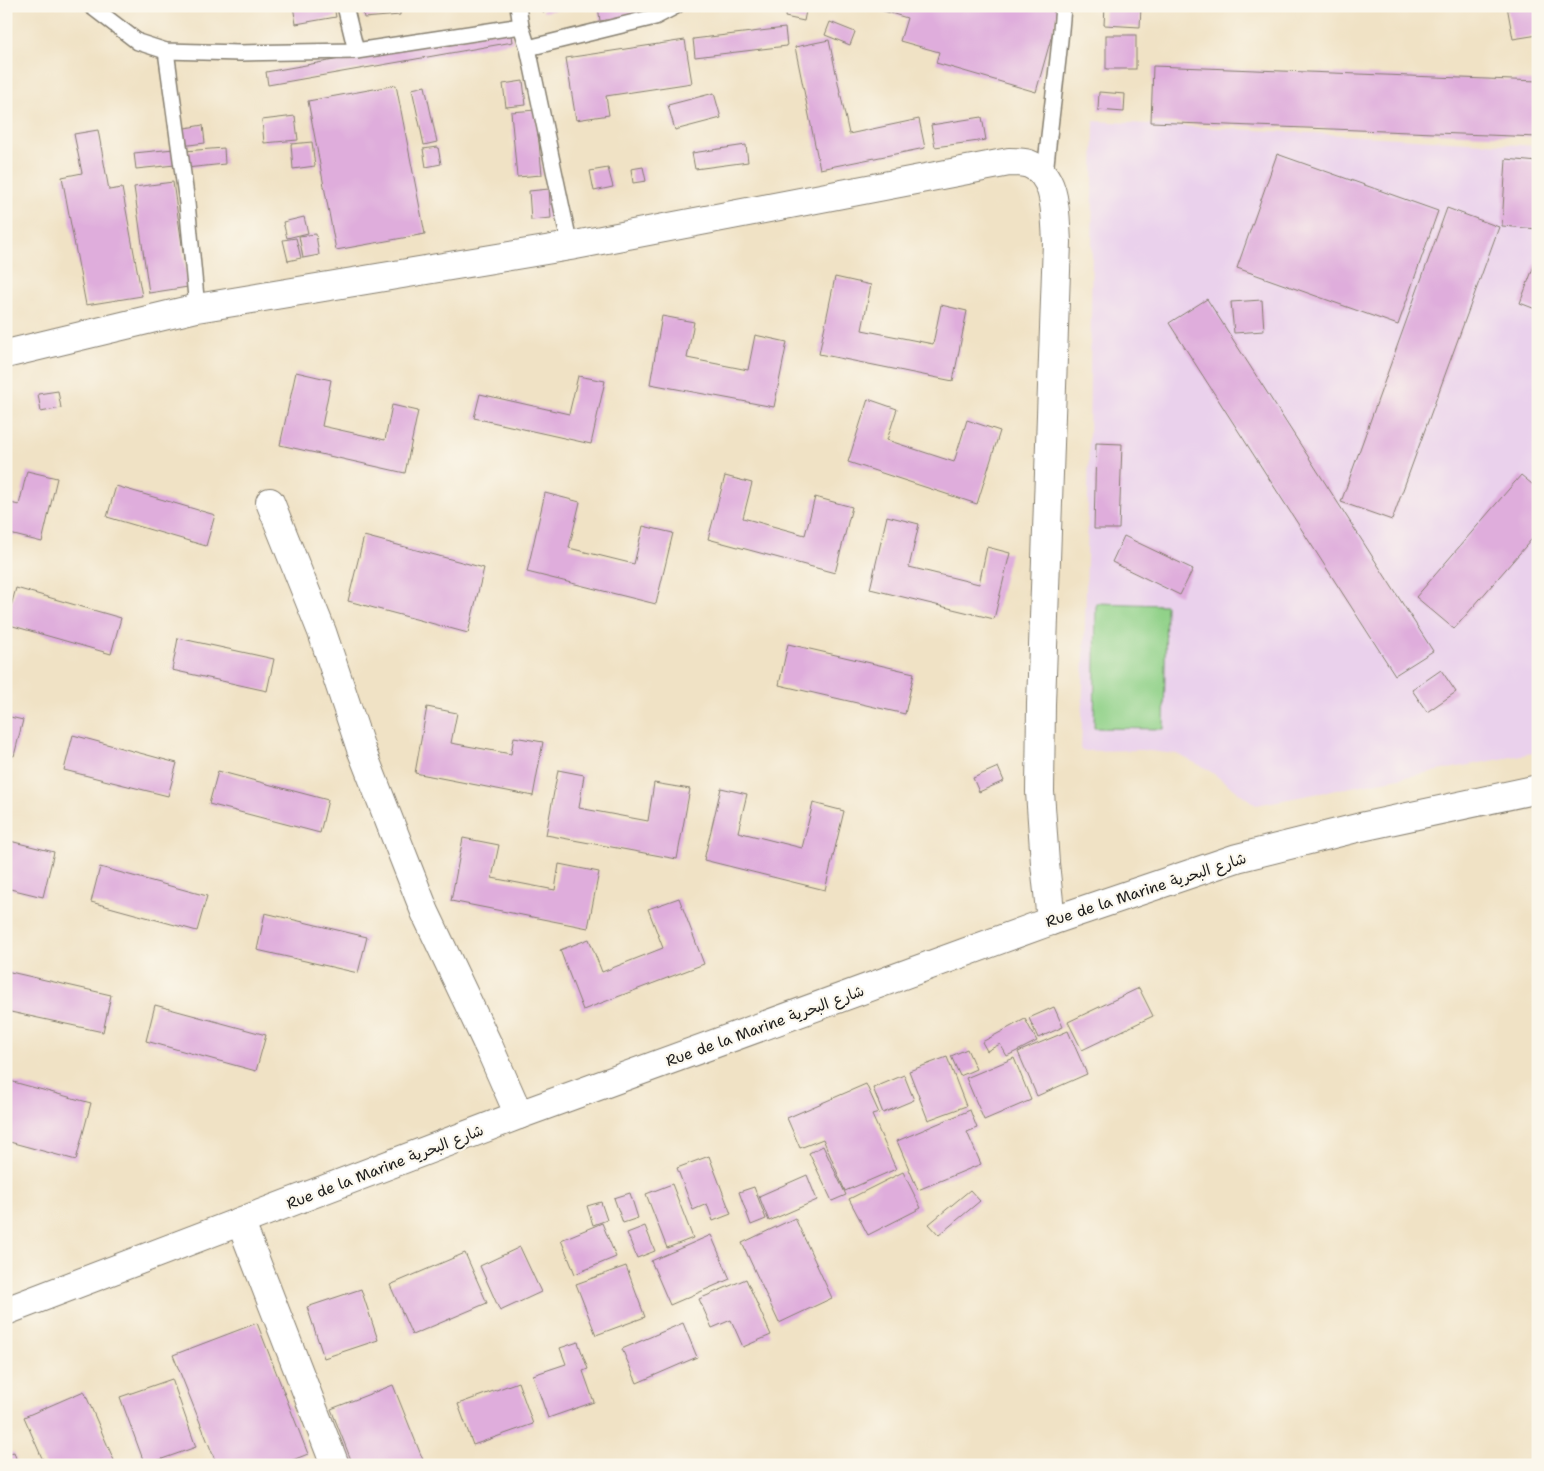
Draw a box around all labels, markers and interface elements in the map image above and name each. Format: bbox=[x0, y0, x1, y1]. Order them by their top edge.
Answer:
street label: Rue de la Marine شارع البحرية bbox=[1043, 848, 1249, 932]
street label: Rue de la Marine شارع البحرية bbox=[663, 981, 867, 1071]
street label: Rue de la Marine شارع البحرية bbox=[283, 1120, 487, 1214]

